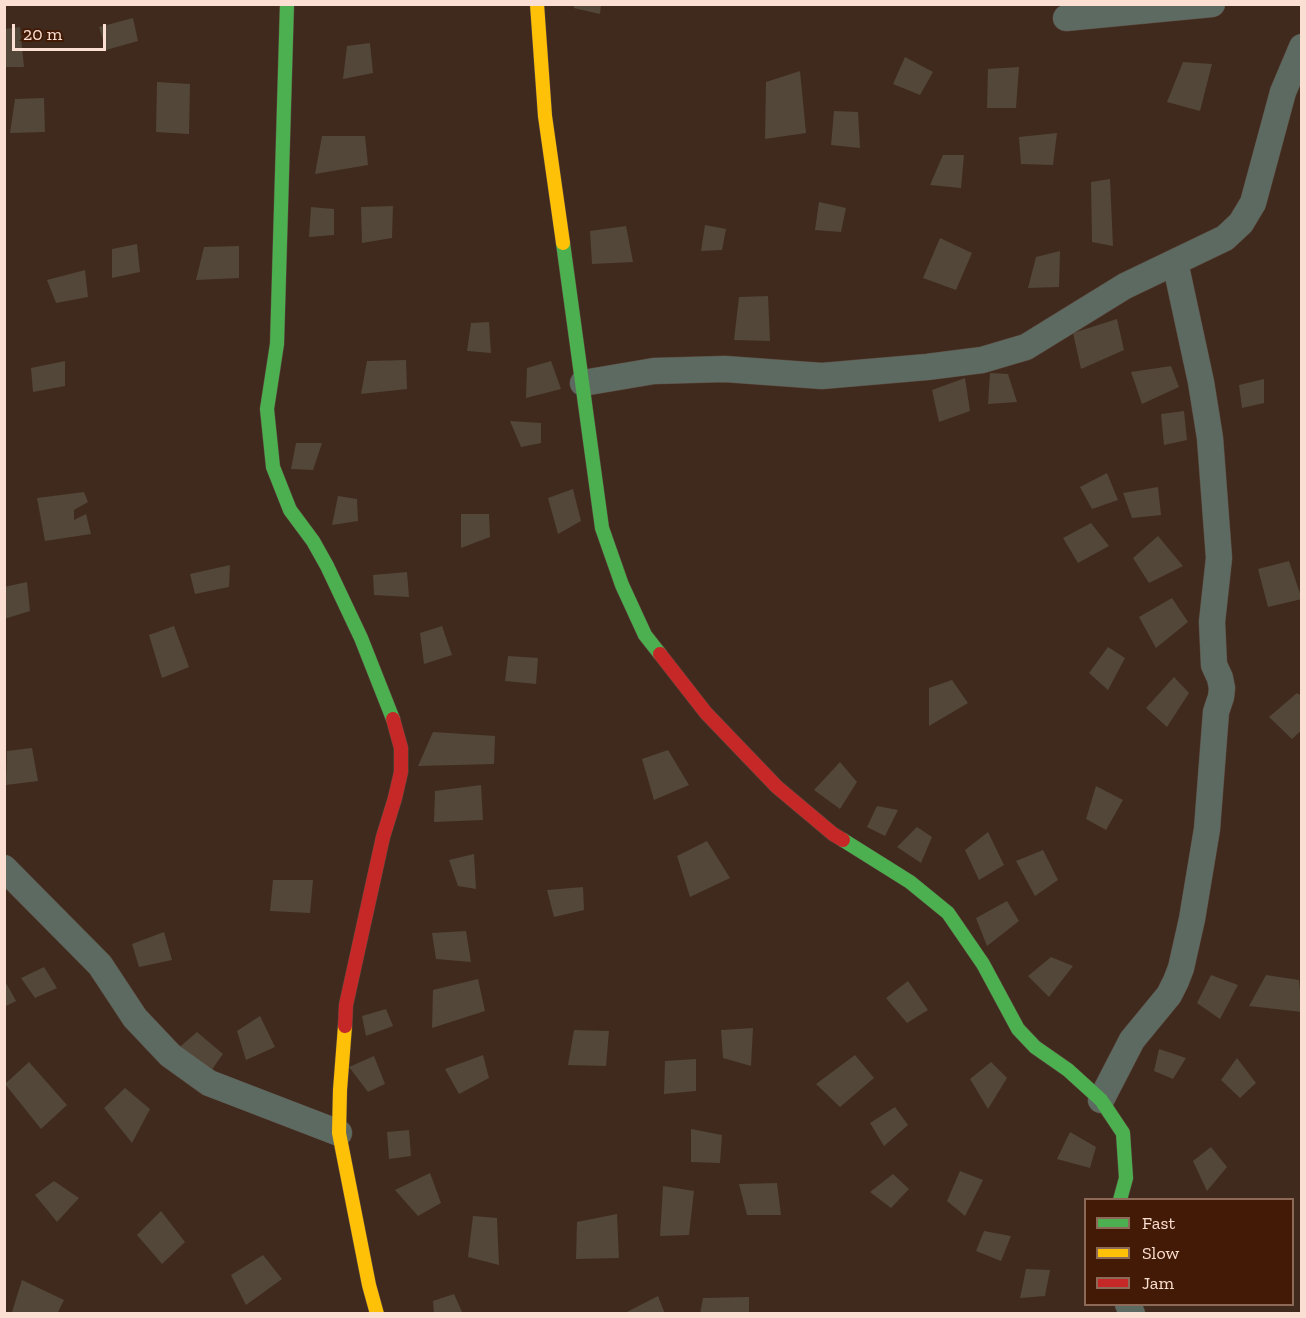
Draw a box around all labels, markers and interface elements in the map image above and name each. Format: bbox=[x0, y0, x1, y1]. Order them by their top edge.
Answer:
scale bar bbox=[15, 12, 110, 50]
text: 20 m bbox=[23, 23, 62, 45]
legend bbox=[1084, 1198, 1294, 1306]
text: Fast bbox=[1142, 1212, 1175, 1234]
text: Slow bbox=[1142, 1242, 1179, 1264]
text: Jam bbox=[1142, 1272, 1174, 1294]

